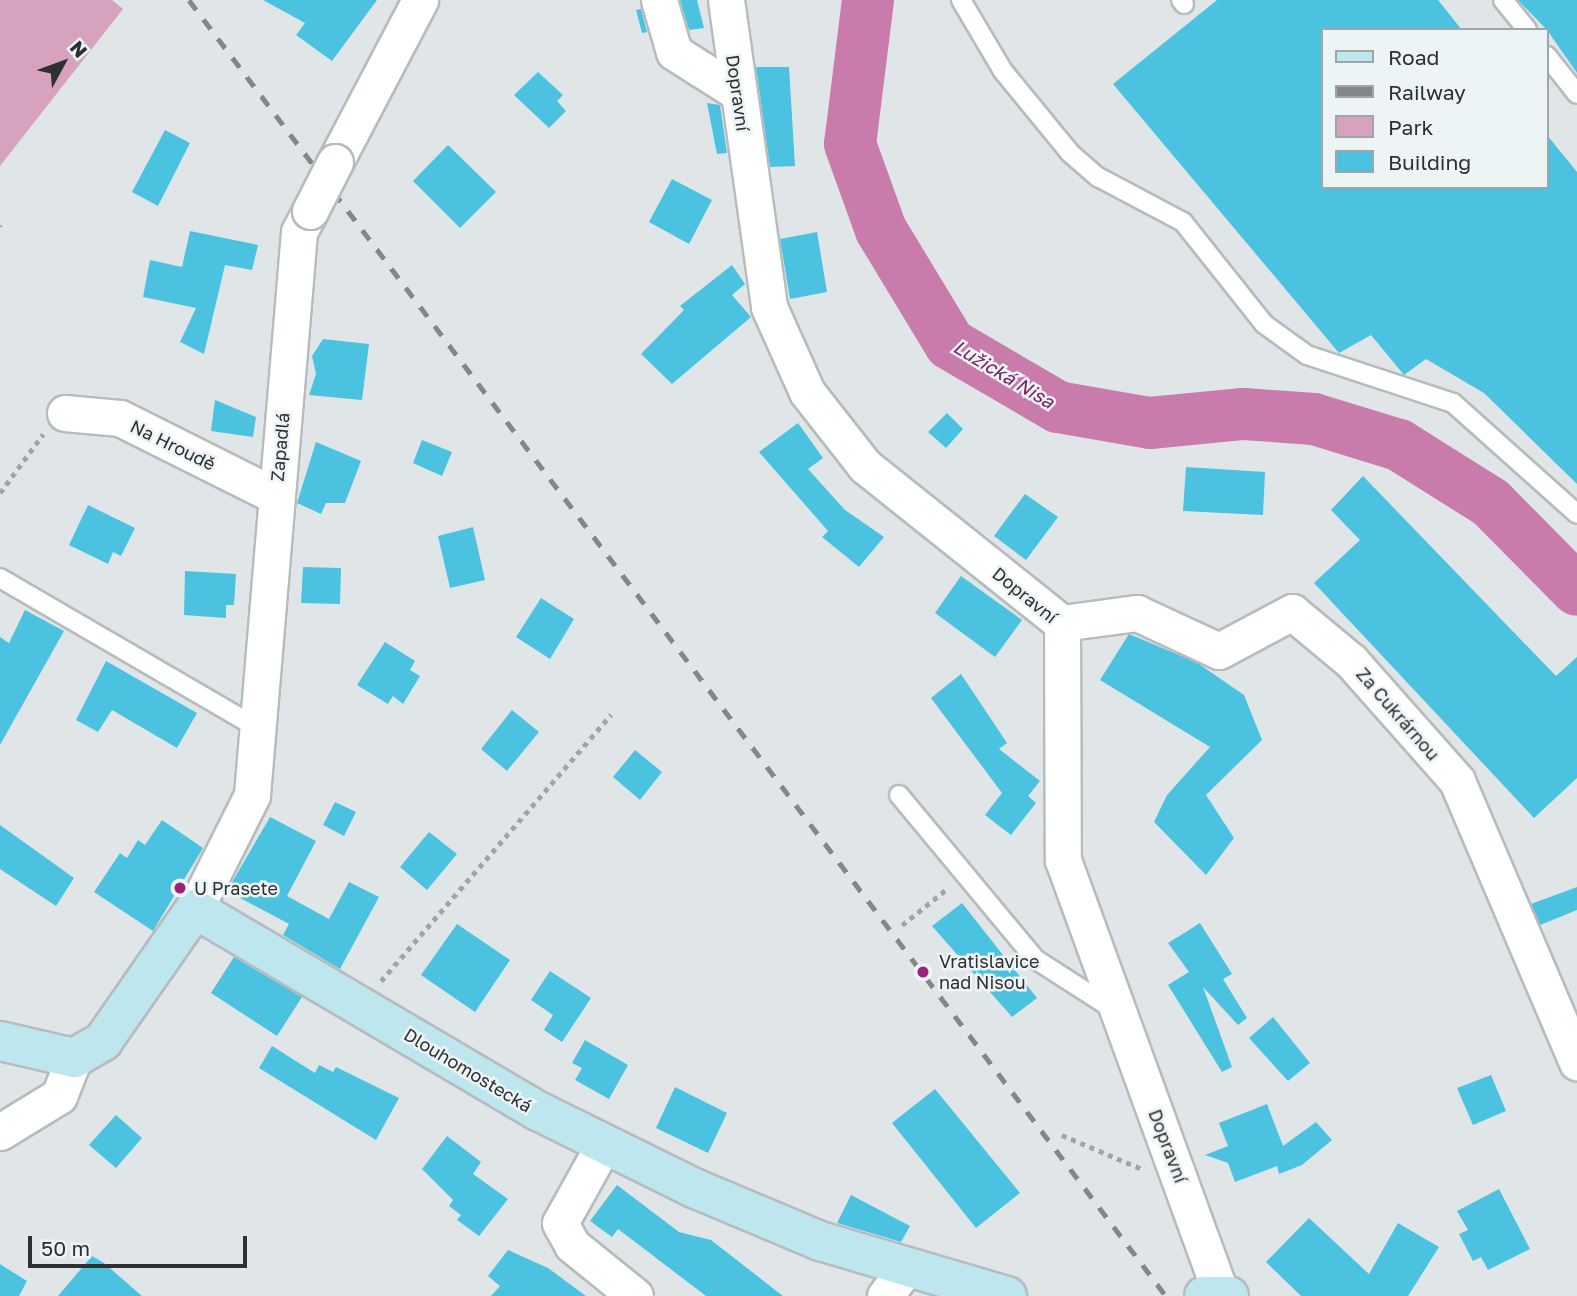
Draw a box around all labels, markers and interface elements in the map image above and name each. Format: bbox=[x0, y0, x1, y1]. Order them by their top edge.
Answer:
north arrow bbox=[28, 28, 98, 98]
legend bbox=[1322, 28, 1549, 189]
text: N bbox=[66, 36, 93, 62]
text: Road bbox=[1388, 44, 1439, 70]
street label: Dopravní bbox=[722, 53, 754, 133]
text: Railway bbox=[1388, 79, 1466, 105]
text: Park bbox=[1388, 114, 1433, 140]
text: Building bbox=[1388, 149, 1471, 175]
water label: Lužická Nisa bbox=[950, 335, 1058, 413]
street label: Zapadlá bbox=[266, 412, 294, 482]
street label: Na Hroudě bbox=[127, 415, 219, 475]
street label: Dopravní bbox=[988, 562, 1062, 628]
street label: Za Cukrárnou bbox=[1352, 663, 1444, 765]
place label: U Prasete bbox=[194, 877, 278, 899]
marker: U Prasete bbox=[172, 880, 188, 896]
place label: Vratislavice nad Nisou bbox=[939, 951, 1039, 993]
marker: Vratislavice nad Nisou bbox=[913, 962, 933, 982]
street label: Dlouhomostecká bbox=[400, 1023, 536, 1117]
street label: Dopravní bbox=[1144, 1106, 1192, 1186]
scale bar bbox=[32, 1222, 250, 1266]
text: 50 m bbox=[41, 1235, 90, 1261]

